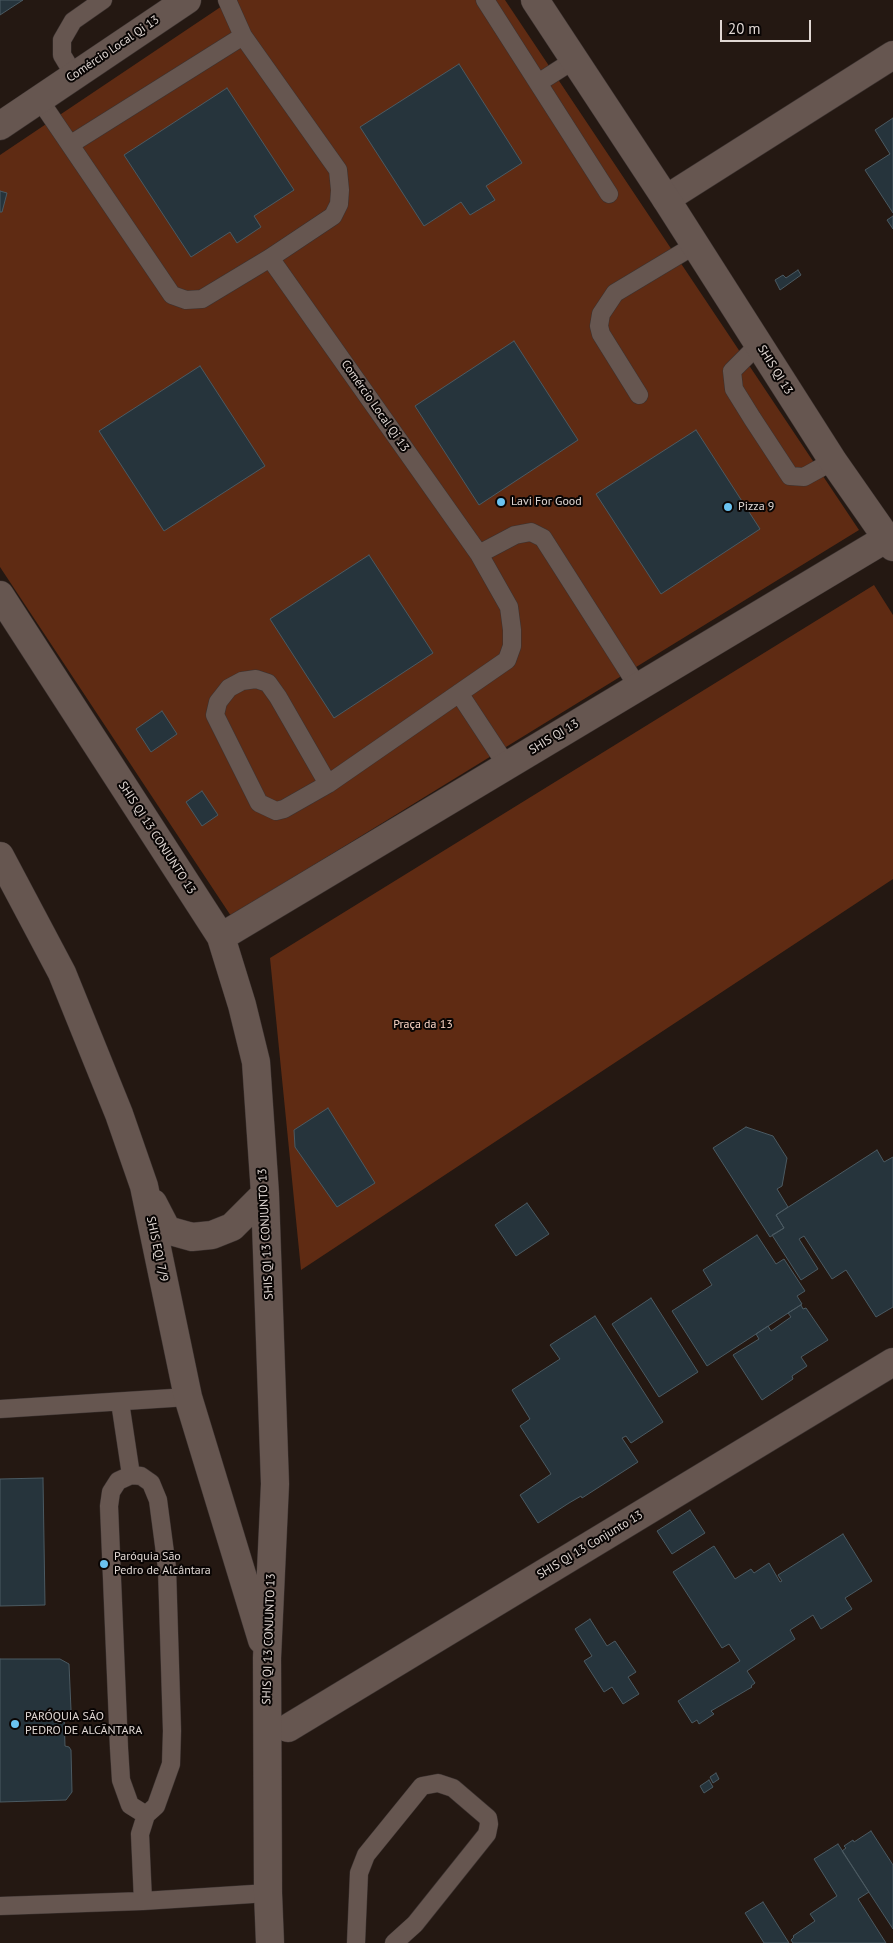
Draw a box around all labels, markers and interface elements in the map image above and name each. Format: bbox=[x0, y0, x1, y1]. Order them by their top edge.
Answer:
scale bar bbox=[723, 10, 814, 42]
street label: Comércio Local Qi 13 bbox=[64, 13, 162, 85]
text: 20 m bbox=[728, 19, 761, 38]
street label: SHIS QI 13 bbox=[754, 343, 796, 397]
street label: Comércio Local Qi 13 bbox=[338, 357, 412, 455]
place label: Lavi For Good bbox=[511, 495, 582, 509]
marker: Lavi For Good bbox=[495, 496, 507, 508]
place label: Pizza 9 bbox=[738, 500, 774, 514]
marker: Pizza 9 bbox=[722, 501, 734, 513]
street label: SHIS QI 13 bbox=[527, 717, 581, 757]
street label: SHIS QI 13 CONJUNTO 13 bbox=[115, 779, 199, 897]
park label: Praça da 13 bbox=[393, 1018, 453, 1032]
street label: SHIS QI 13 CONJUNTO 13 bbox=[255, 1168, 277, 1300]
street label: SHIS EQI 7/9 bbox=[143, 1215, 171, 1283]
street label: SHIS QI 13 Conjunto 13 bbox=[534, 1508, 646, 1582]
place label: Paróquia São Pedro de Alcântara bbox=[114, 1550, 211, 1578]
marker: Paróquia São Pedro de Alcântara bbox=[98, 1558, 110, 1570]
street label: SHIS QI 13 CONJUNTO 13 bbox=[260, 1573, 278, 1705]
place label: PARÓQUIA SÃO PEDRO DE ALCÂNTARA bbox=[25, 1710, 142, 1738]
marker: PARÓQUIA SÃO PEDRO DE ALCÂNTARA bbox=[9, 1718, 21, 1730]

